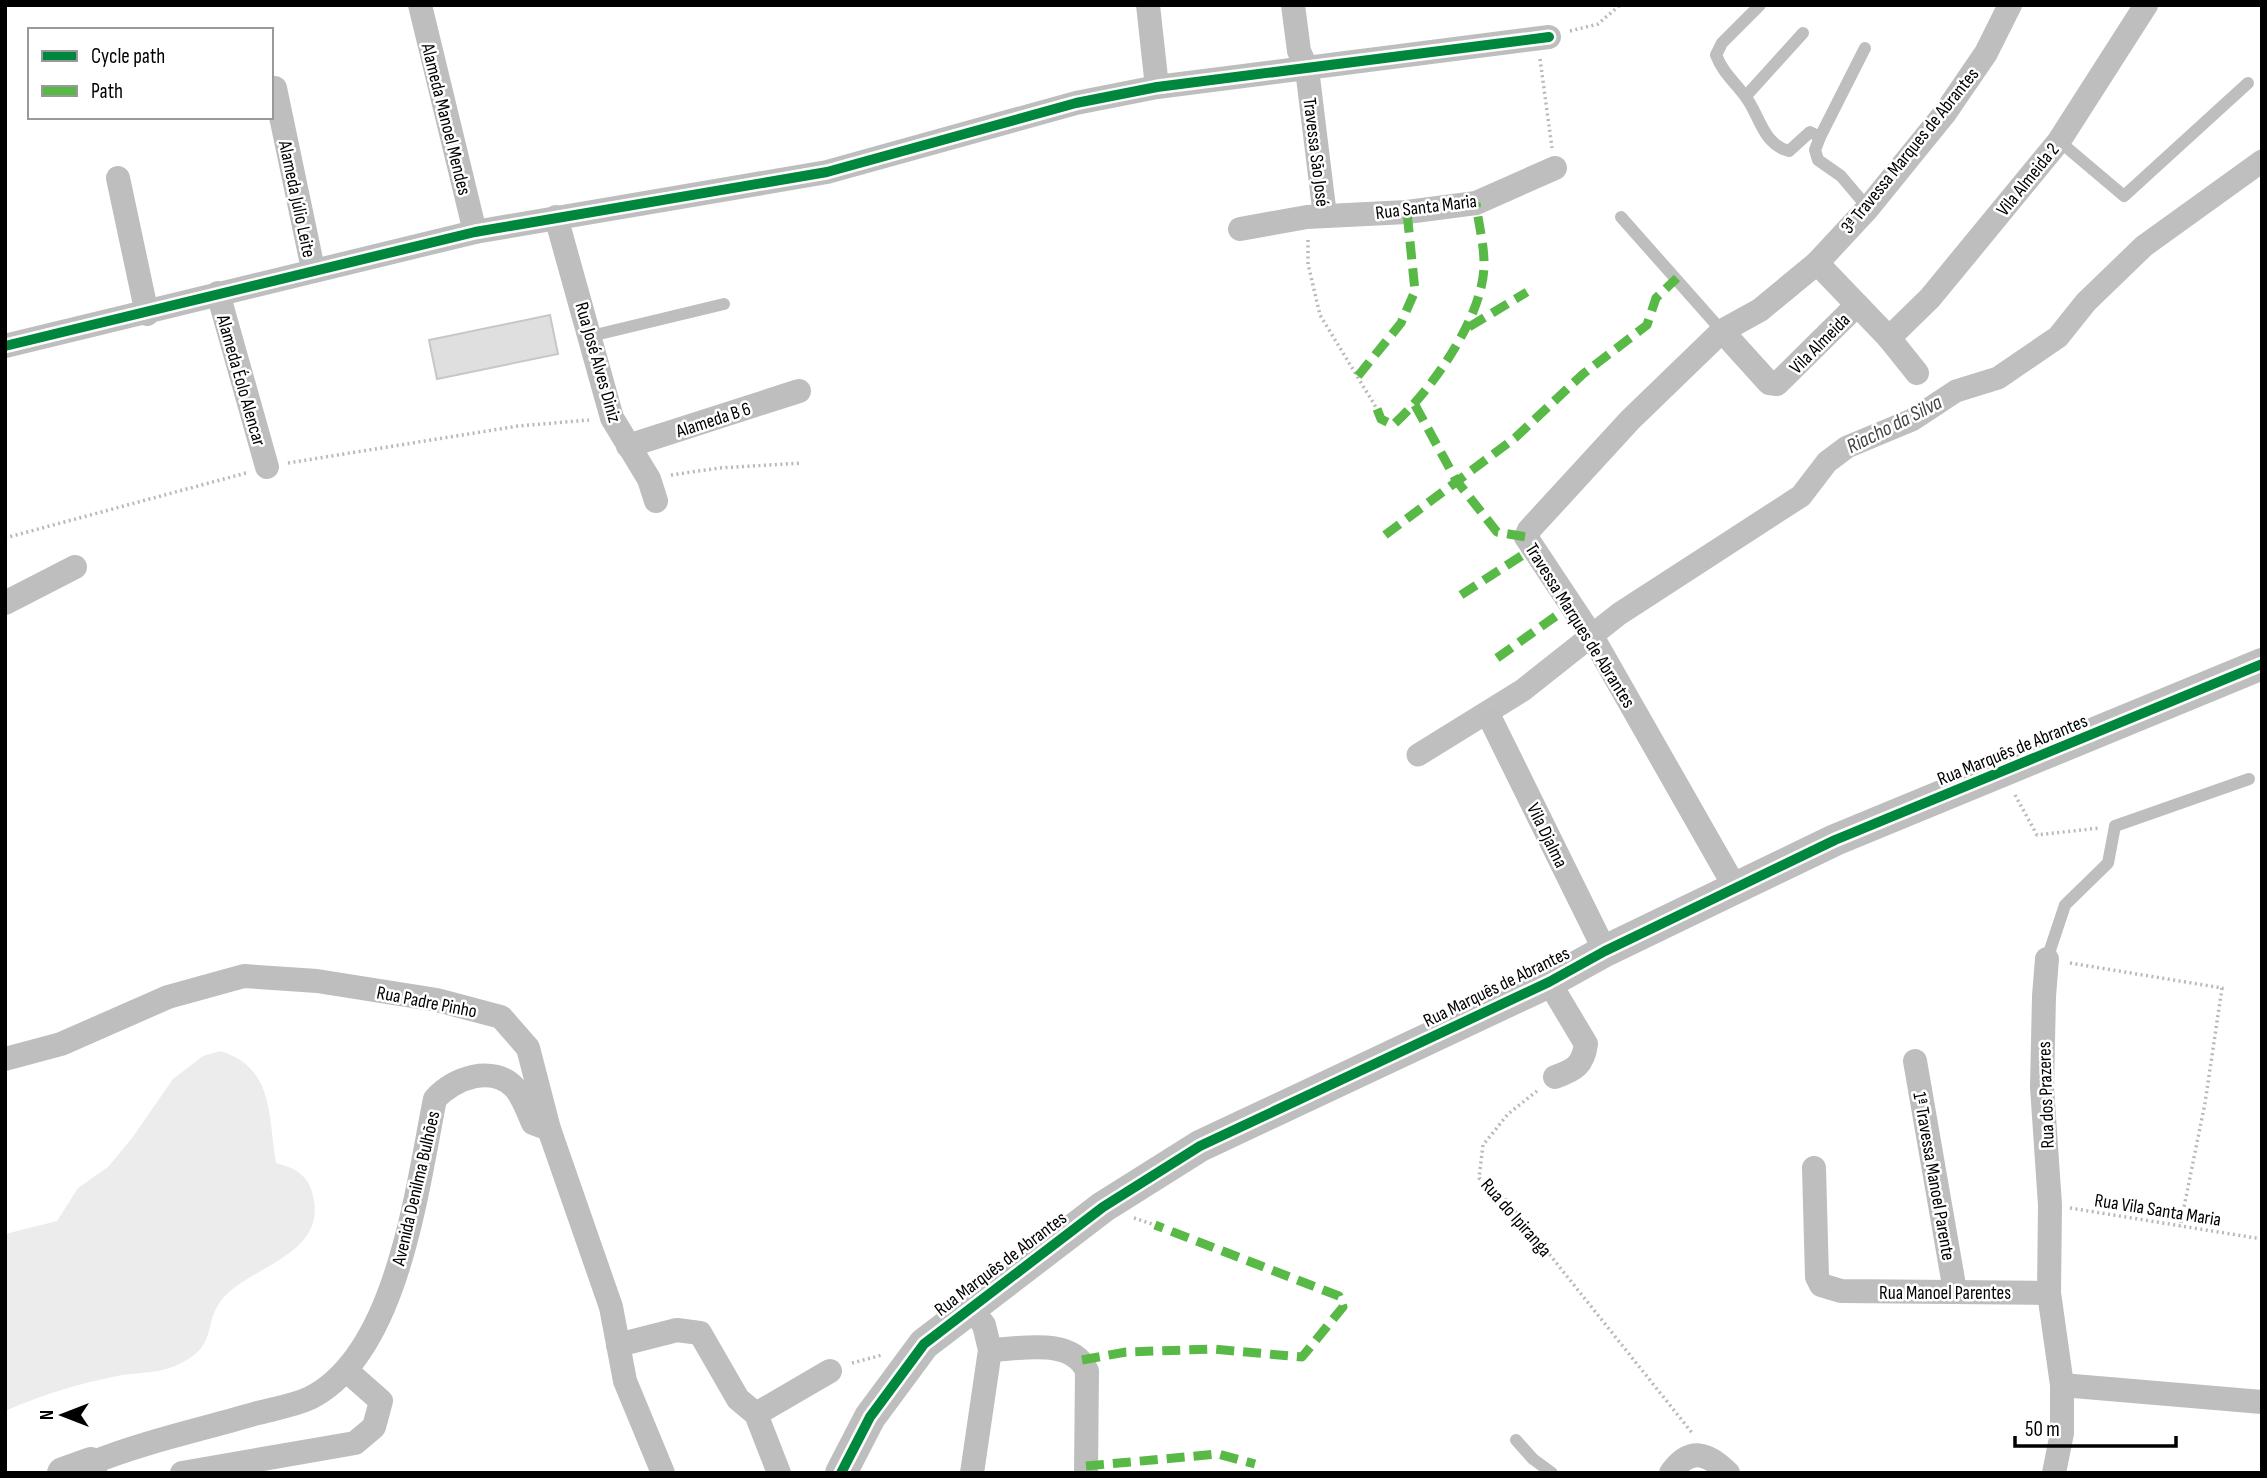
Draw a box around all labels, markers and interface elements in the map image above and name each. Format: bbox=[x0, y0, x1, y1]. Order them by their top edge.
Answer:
legend bbox=[28, 28, 273, 119]
street label: Alameda Manoel Mendes bbox=[415, 40, 476, 198]
text: Cycle path bbox=[91, 44, 165, 69]
street label: 3ª Travessa Marques de Abrantes bbox=[1836, 63, 1984, 238]
text: Path bbox=[91, 79, 123, 104]
street label: Travessa São José bbox=[1297, 96, 1334, 208]
street label: Alameda Júlio Leite bbox=[273, 138, 320, 260]
street label: Vila Almeida 2 bbox=[1992, 139, 2065, 221]
street label: Rua Santa Maria bbox=[1374, 190, 1478, 225]
street label: Rua José Alves Diniz bbox=[569, 300, 626, 425]
street label: Vila Almeida bbox=[1785, 309, 1855, 379]
street label: Alameda Éolo Alencar bbox=[211, 311, 270, 449]
water label: Riacho da Silva bbox=[1842, 390, 1947, 459]
street label: Alameda B 6 bbox=[672, 398, 754, 444]
street label: Travessa Marques de Abrantes bbox=[1520, 539, 1640, 713]
street label: Rua Marquês de Abrantes bbox=[1934, 710, 2091, 791]
street label: Vila Djalma bbox=[1521, 800, 1572, 872]
street label: Rua Marquês de Abrantes bbox=[1420, 942, 1574, 1033]
street label: Rua Padre Pinho bbox=[375, 981, 479, 1023]
street label: Rua dos Prazeres bbox=[2033, 1041, 2060, 1149]
street label: 1ª Travessa Manoel Parente bbox=[1907, 1090, 1960, 1262]
street label: Avenida Denilma Bulhões bbox=[387, 1109, 445, 1269]
street label: Rua do Ipiranga bbox=[1476, 1174, 1556, 1262]
street label: Rua Vila Santa Maria bbox=[2093, 1189, 2223, 1232]
street label: Rua Marquês de Abrantes bbox=[930, 1207, 1072, 1321]
street label: Rua Manoel Parentes bbox=[1879, 1282, 2011, 1305]
north arrow bbox=[28, 1380, 98, 1450]
scale bar bbox=[2015, 1404, 2176, 1448]
text: N bbox=[36, 1410, 59, 1420]
text: 50 m bbox=[2025, 1417, 2060, 1442]

